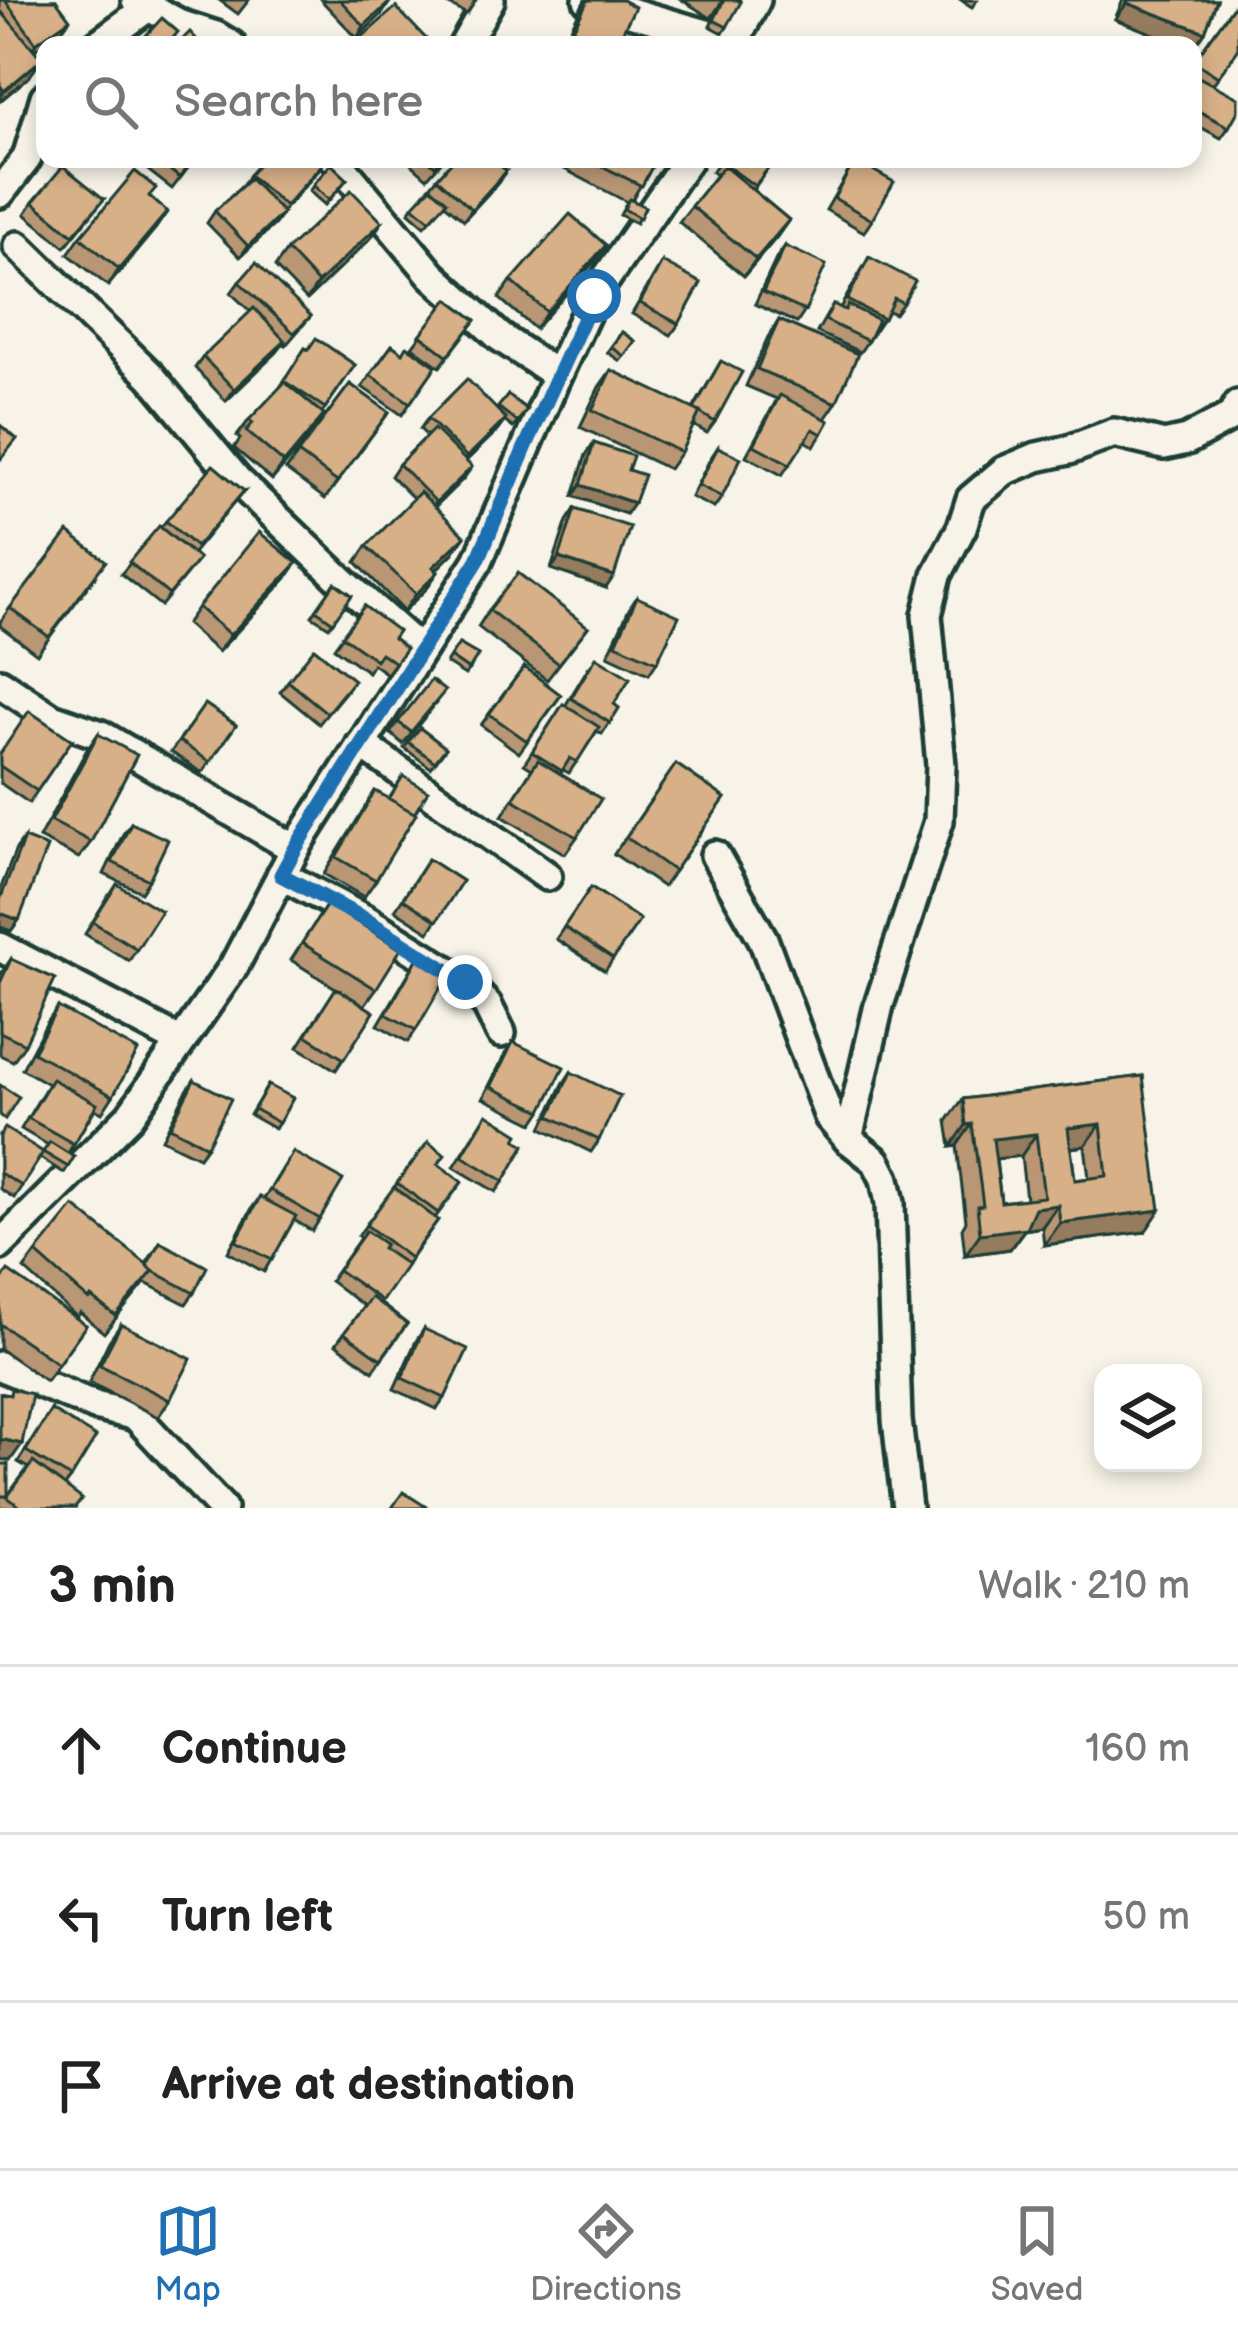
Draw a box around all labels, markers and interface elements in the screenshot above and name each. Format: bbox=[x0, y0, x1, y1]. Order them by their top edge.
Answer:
search box bbox=[36, 36, 1202, 168]
icon: search bbox=[78, 69, 144, 135]
text: Search here bbox=[174, 75, 423, 130]
route start bbox=[567, 269, 621, 323]
route end bbox=[438, 955, 492, 1009]
map controls bbox=[1094, 1364, 1202, 1472]
button: layers bbox=[1094, 1364, 1202, 1472]
text: 3 min bbox=[48, 1556, 176, 1617]
text: Walk · 210 m bbox=[978, 1563, 1190, 1610]
icon: ahead bbox=[48, 1717, 114, 1783]
text: Continue bbox=[162, 1722, 347, 1777]
text: 160 m bbox=[1085, 1726, 1190, 1773]
icon: left bbox=[48, 1885, 114, 1951]
text: Turn left bbox=[162, 1890, 333, 1945]
text: 50 m bbox=[1102, 1894, 1190, 1941]
icon: arrive bbox=[48, 2053, 114, 2119]
text: Arrive at destination bbox=[162, 2058, 575, 2113]
tab: Map bbox=[155, 2198, 221, 2310]
tab: Directions bbox=[530, 2198, 682, 2310]
tab: Saved bbox=[991, 2198, 1083, 2310]

